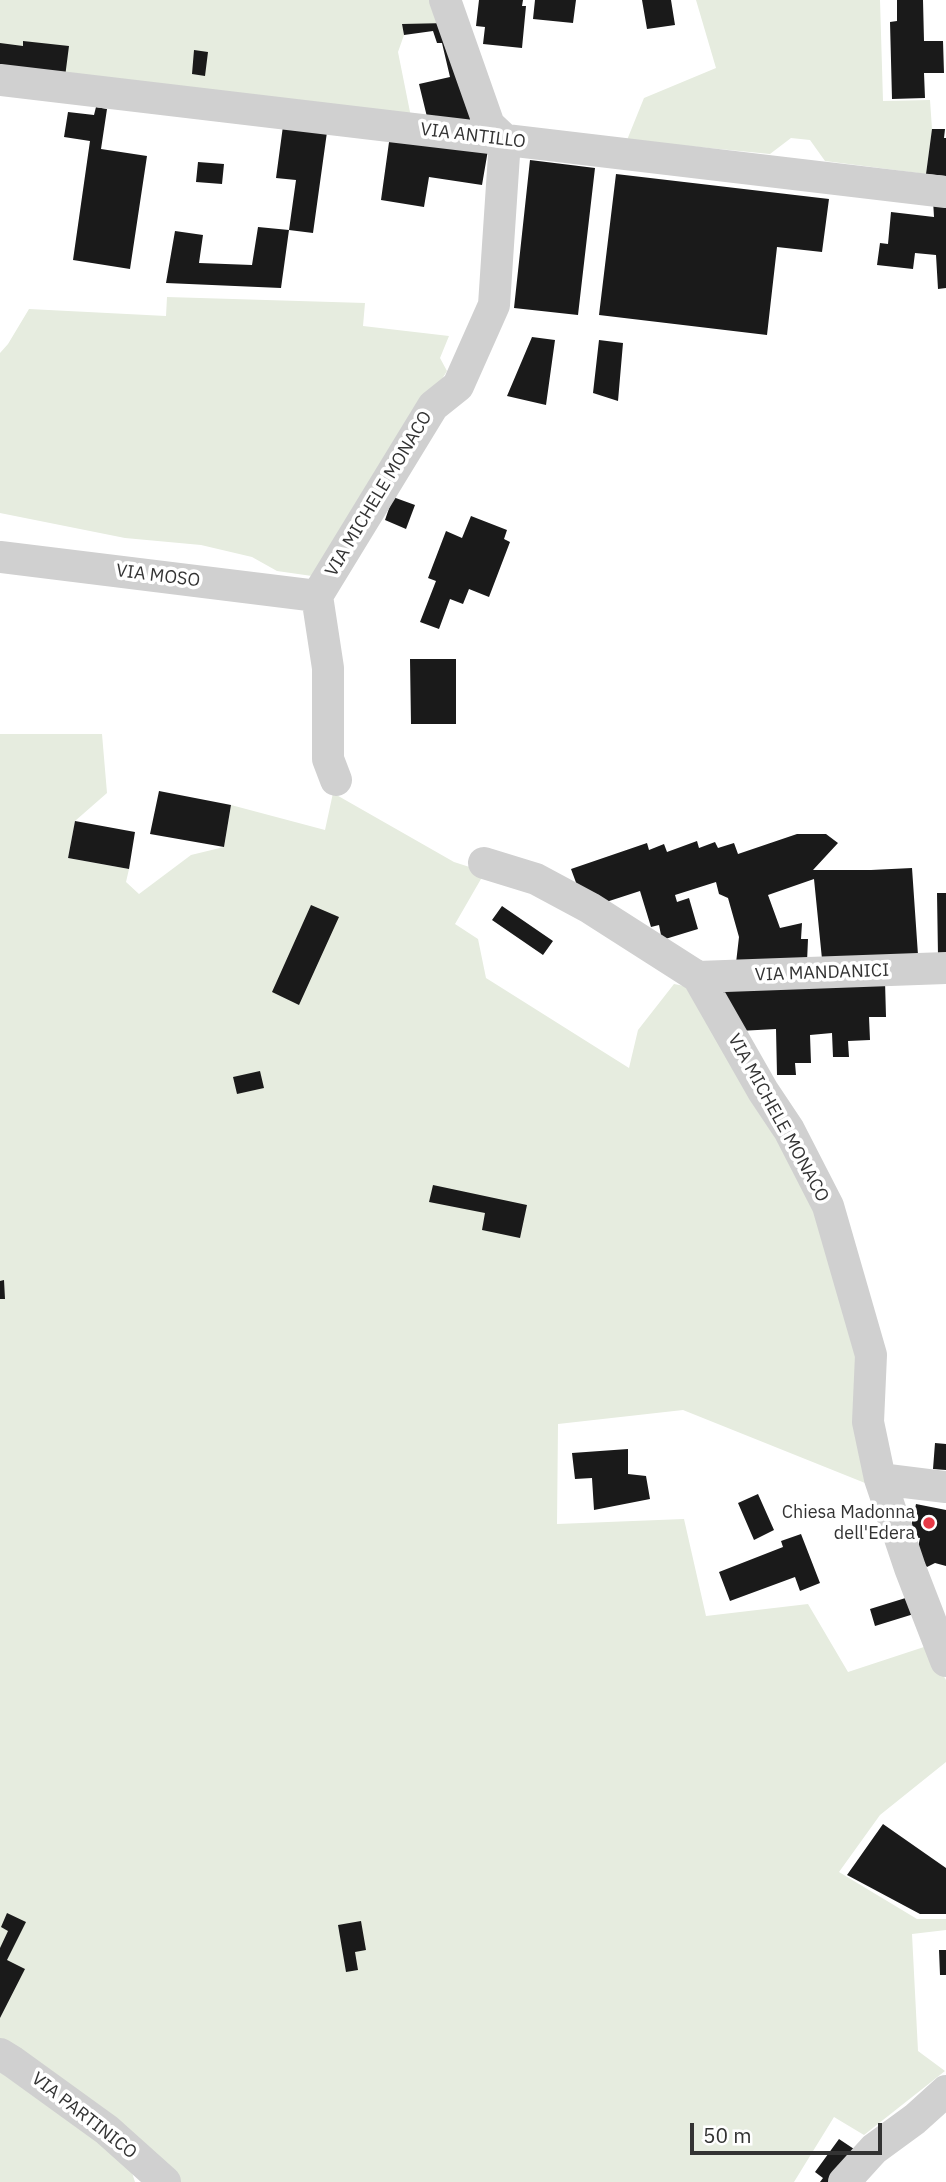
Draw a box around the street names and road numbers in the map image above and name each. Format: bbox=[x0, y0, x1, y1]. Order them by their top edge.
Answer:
street label: VIA ANTILLO bbox=[419, 119, 527, 153]
street label: VIA MICHELE MONACO bbox=[321, 407, 437, 581]
street label: VIA MOSO bbox=[115, 560, 201, 592]
street label: VIA MANDANICI bbox=[754, 960, 890, 986]
street label: VIA MICHELE MONACO bbox=[723, 1030, 833, 1206]
street label: VIA PARTINICO bbox=[27, 2068, 141, 2164]

